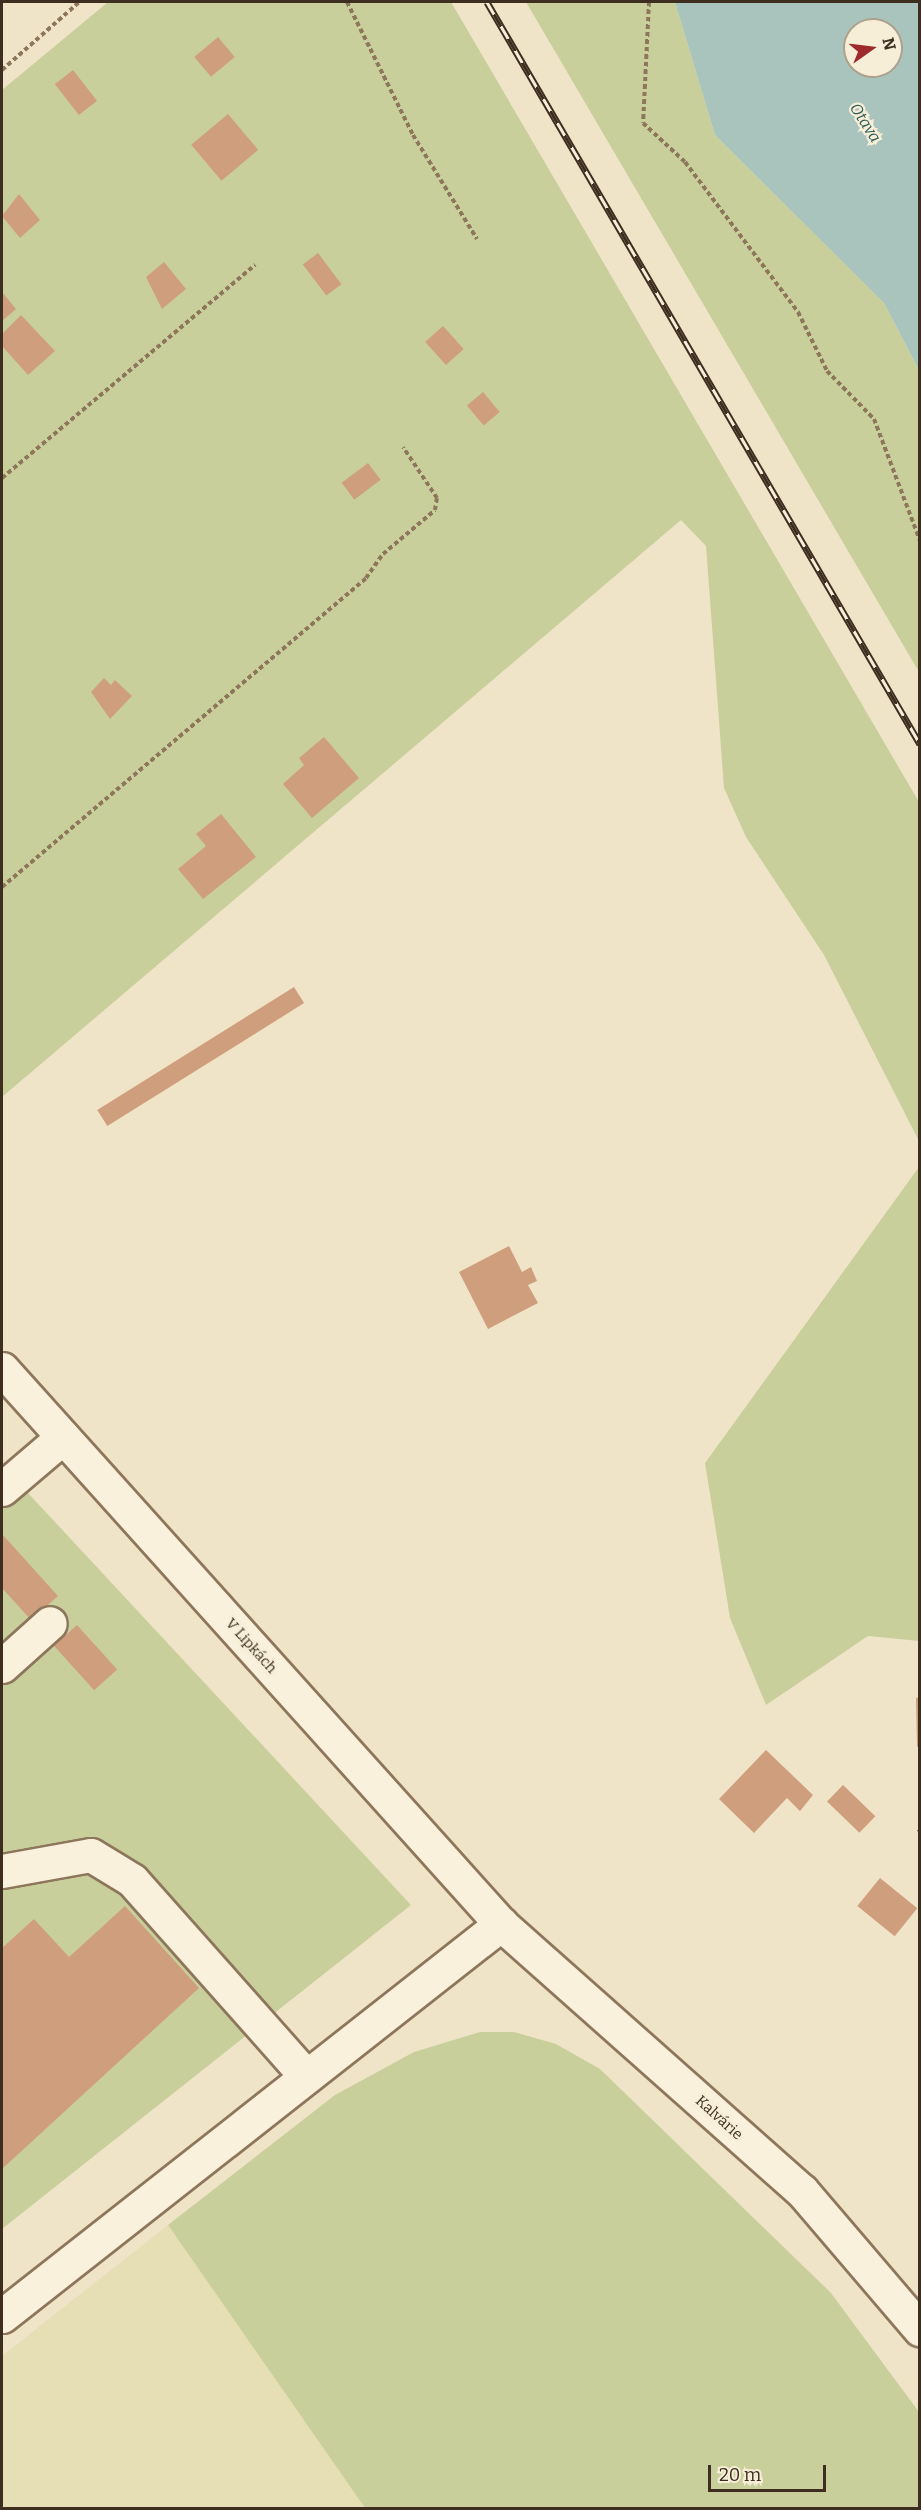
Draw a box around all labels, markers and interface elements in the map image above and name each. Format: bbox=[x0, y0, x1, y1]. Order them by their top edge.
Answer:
north arrow bbox=[843, 18, 903, 78]
text: N bbox=[878, 36, 900, 52]
water label: Otava bbox=[845, 100, 885, 146]
street label: V Lipkách bbox=[222, 1615, 280, 1677]
street label: Kalvárie bbox=[692, 2092, 746, 2144]
scale bar bbox=[711, 2453, 830, 2491]
text: 20 m bbox=[719, 2464, 761, 2486]

